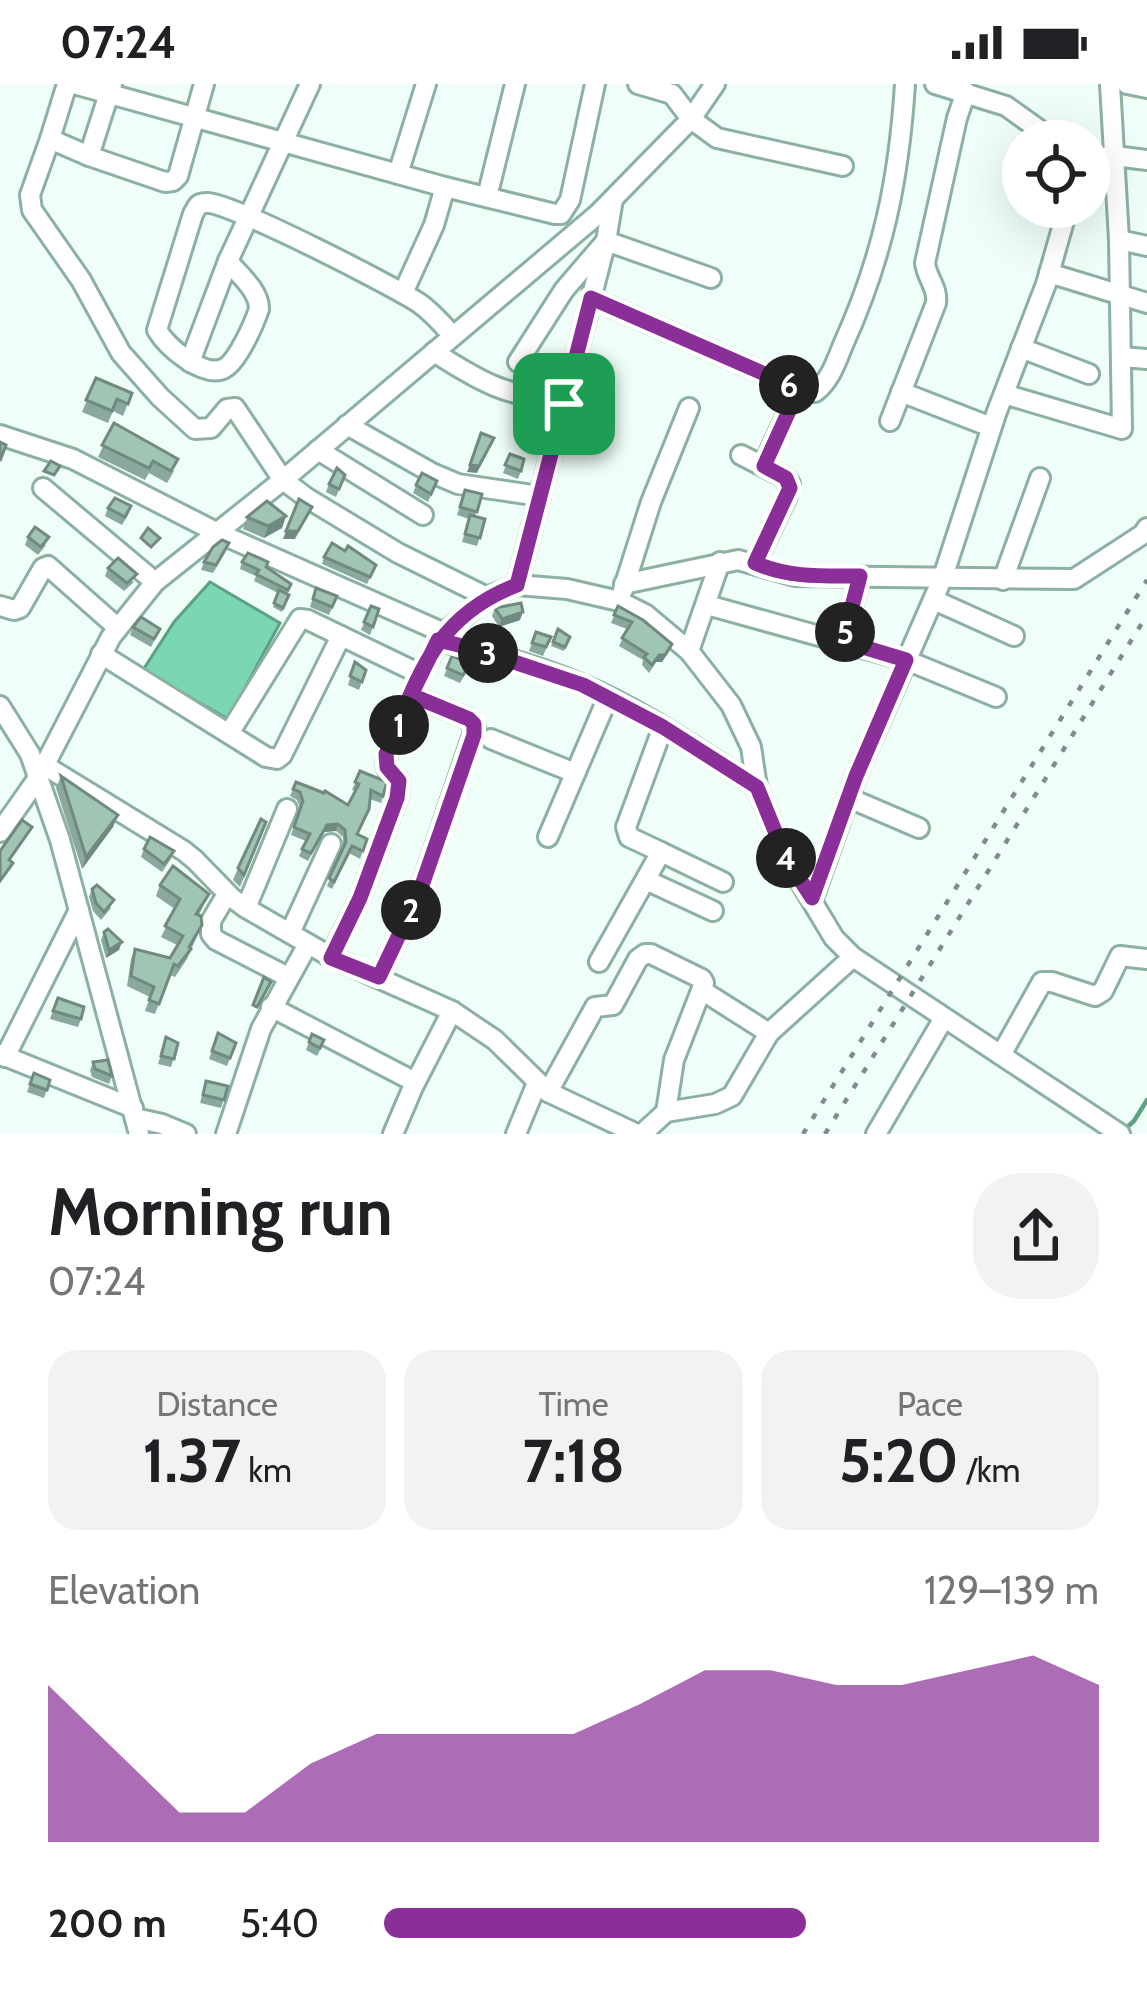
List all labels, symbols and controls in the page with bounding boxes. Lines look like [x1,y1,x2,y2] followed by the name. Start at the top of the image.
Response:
[60,15,176,69] text: 07:24
[1002,120,1110,228] map controls
[1002,120,1110,228] button: locate
[513,353,615,455] pin
[759,355,819,415] pin: 6
[780,365,798,405] text: 6
[531,371,597,437] icon: arrive
[815,602,875,662] pin: 5
[836,612,854,652] text: 5
[458,623,518,683] pin: 3
[479,633,497,673] text: 3
[369,695,429,755] pin: 1
[393,705,405,745] text: 1
[756,828,816,888] pin: 4
[776,838,796,878] text: 4
[381,880,441,940] pin: 2
[402,890,420,930] text: 2
[48,1171,393,1252] text: Morning run
[973,1173,1099,1299] button: share
[48,1257,146,1305] text: 07:24
[156,1384,278,1424] text: Distance
[538,1384,609,1424] text: Time
[897,1384,963,1424] text: Pace
[142,1424,241,1497] text: 1.37
[522,1424,625,1497] text: 7:18
[839,1424,959,1497] text: 5:20
[241,1450,292,1490] text: km
[959,1450,1021,1490] text: /km
[48,1566,200,1614] text: Elevation
[924,1566,1099,1614] text: 129–139 m
[48,1899,166,1947] text: 200 m
[240,1899,319,1947] text: 5:40

